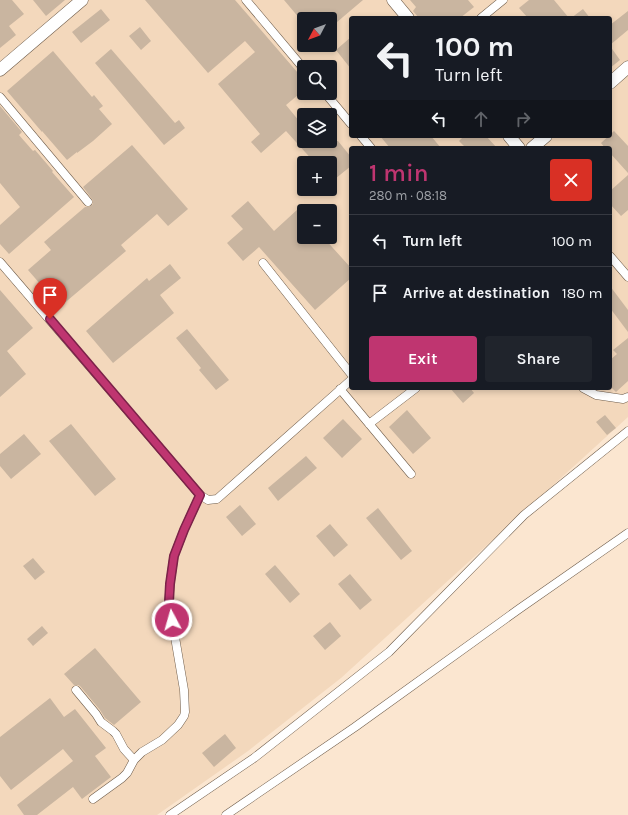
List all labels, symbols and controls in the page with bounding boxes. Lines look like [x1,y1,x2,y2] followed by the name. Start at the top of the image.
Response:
[297,12,337,52] north arrow
[297,12,337,244] map controls
[435,30,514,63] text: 100 m
[369,32,421,84] icon: left
[297,60,337,100] button: search
[435,64,503,86] text: Turn left
[297,108,337,148] button: layers
[428,108,450,130] icon: left
[470,108,492,130] icon: ahead
[512,108,534,130] icon: right
[297,156,337,196] button: +
[369,159,429,187] text: 1 min
[550,159,592,201] button: close
[369,188,447,203] text: 280 m · 08:18
[297,204,337,244] button: −
[369,230,391,252] icon: left
[403,232,462,250] text: Turn left
[552,232,592,250] text: 100 m
[33,278,67,319] pin
[369,282,391,304] icon: arrive
[39,284,61,306] icon: arrive
[403,284,550,302] text: Arrive at destination
[562,284,602,302] text: 180 m
[369,336,477,382] button: Exit
[485,336,592,382] button: Share
[151,599,193,641] position arrow

